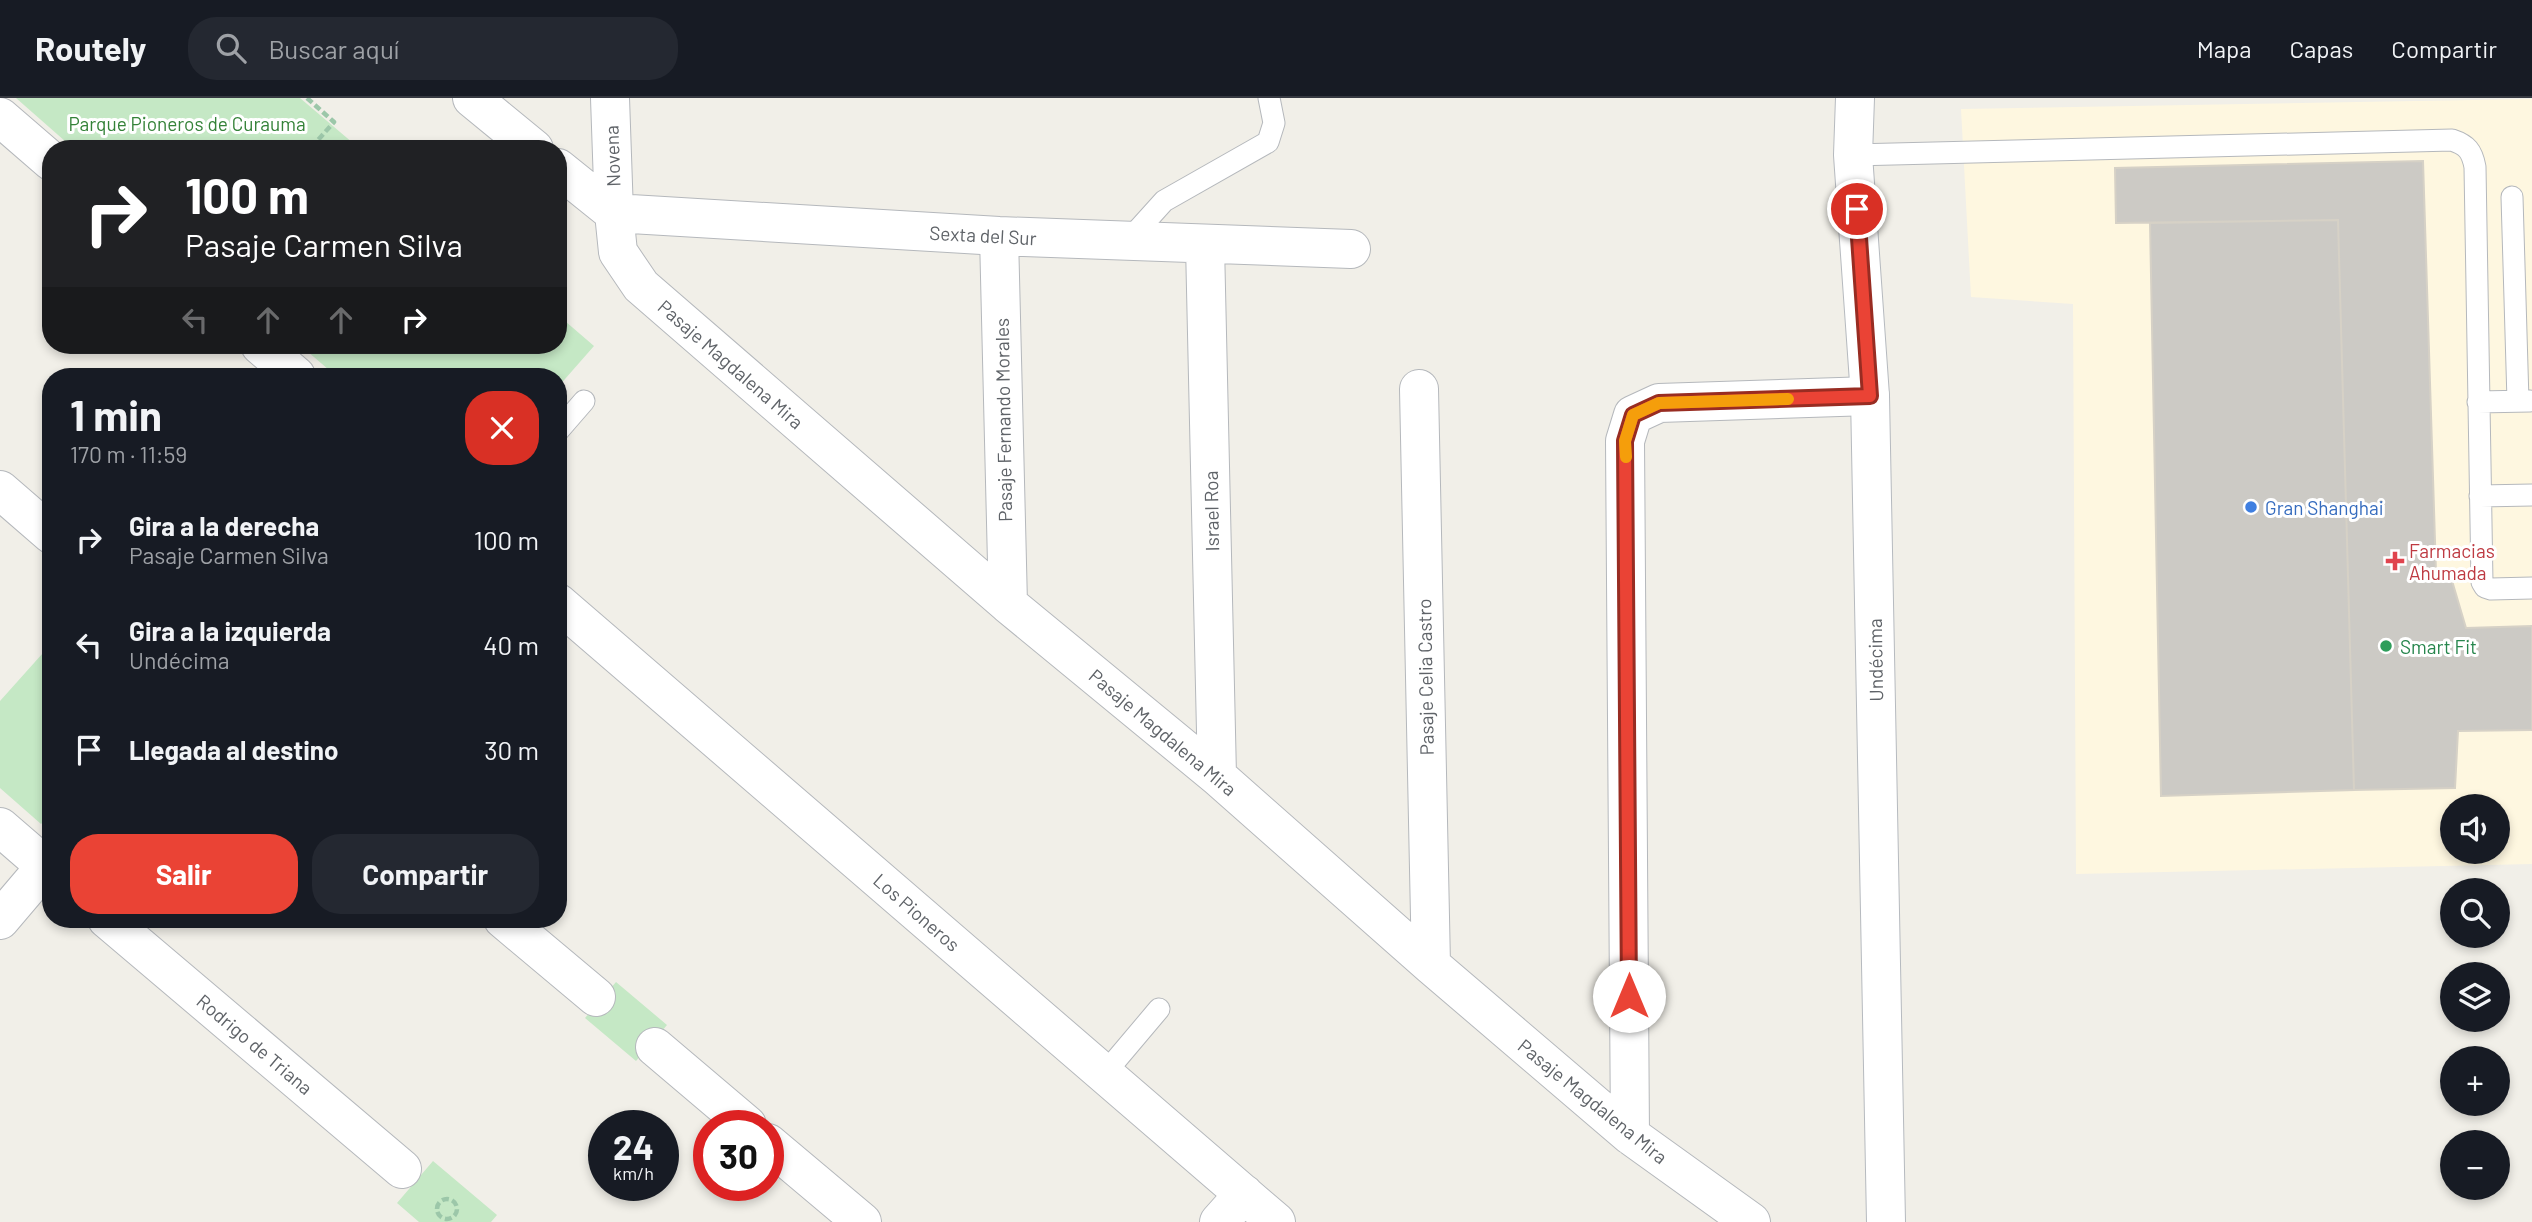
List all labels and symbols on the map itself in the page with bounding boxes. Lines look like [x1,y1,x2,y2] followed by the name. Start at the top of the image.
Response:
[68,112,306,135] park label: Parque Pioneros de Curauma
[599,125,625,187] street label: Novena
[1827,179,1887,239] pin
[929,221,1037,249] street label: Sexta del Sur
[654,295,808,433] street label: Pasaje Magdalena Mira
[990,318,1016,522] street label: Pasaje Fernando Morales
[1199,471,1223,551] street label: Israel Roa
[2265,496,2384,519] place label: Gran Shanghai
[2243,499,2259,515] marker: Gran Shanghai
[2409,539,2495,584] place label: Farmacias Ahumada
[2387,553,2403,569] marker: Farmacias Ahumada
[1412,598,1438,756] street label: Pasaje Celia Castro
[1863,618,1887,702] street label: Undécima
[2400,635,2477,658] place label: Smart Fit
[2378,638,2394,654] marker: Smart Fit
[1085,664,1241,800] street label: Pasaje Magdalena Mira
[869,868,965,956] street label: Los Pioneros
[1592,959,1666,1033] position arrow
[192,989,318,1099] street label: Rodrigo de Triana
[1514,1034,1672,1168] street label: Pasaje Magdalena Mira
[693,1110,784,1201] speed limit sign: 30

